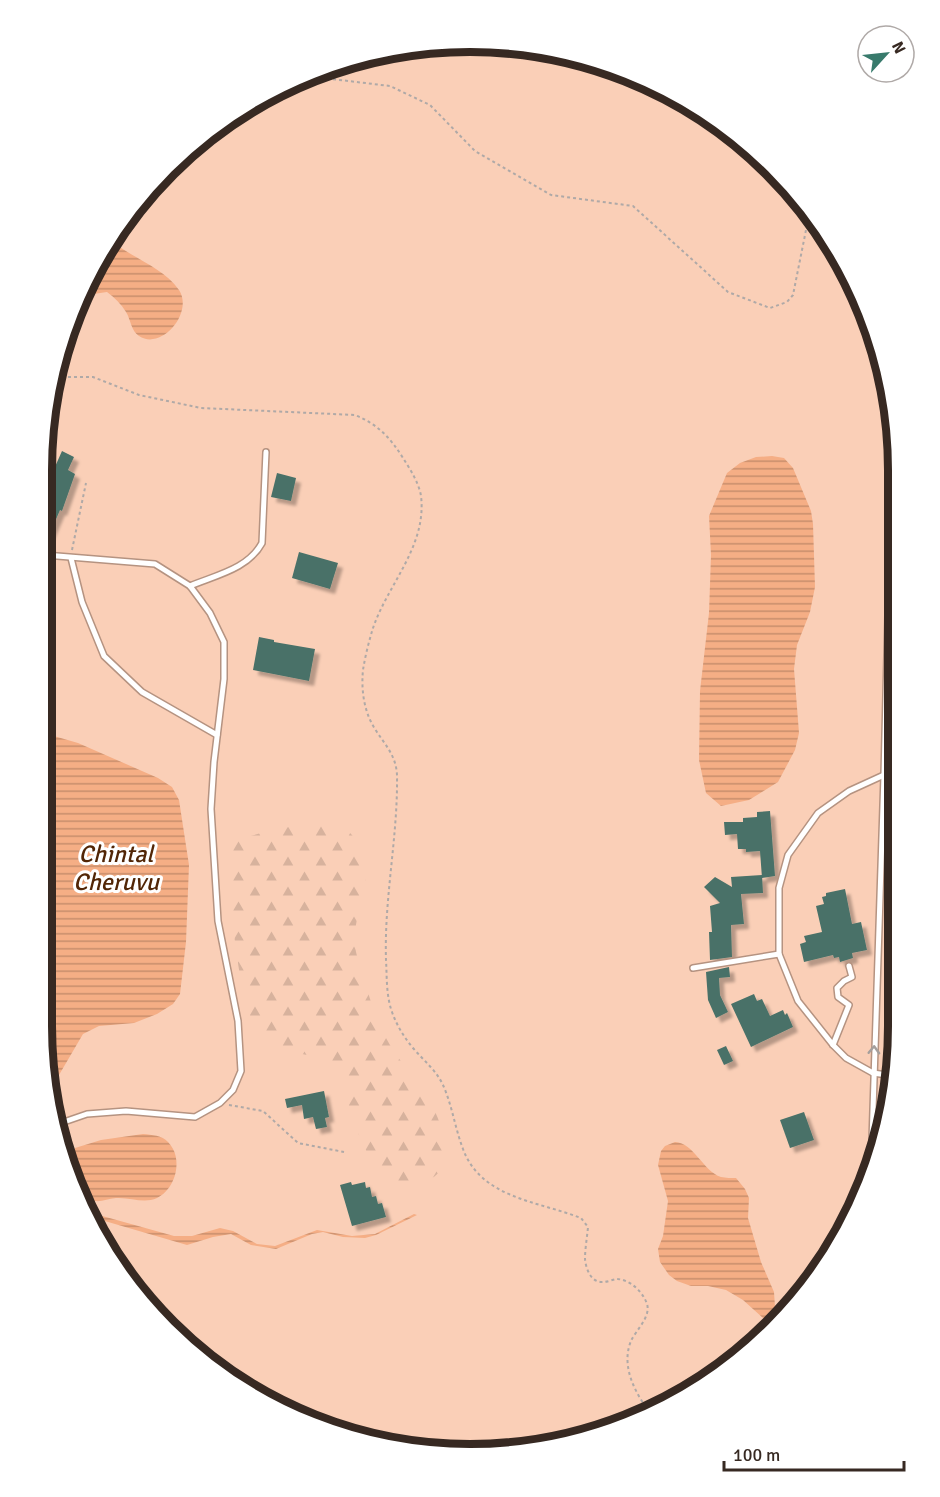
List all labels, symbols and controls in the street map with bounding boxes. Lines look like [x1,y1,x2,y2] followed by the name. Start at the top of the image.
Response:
[856,24,916,84] north arrow
[887,38,910,57] text: N
[73,839,161,897] water label: Chintal Cheruvu
[867,1045,880,1054] one-way arrow
[724,1434,904,1472] scale bar
[733,1444,780,1466] text: 100 m

